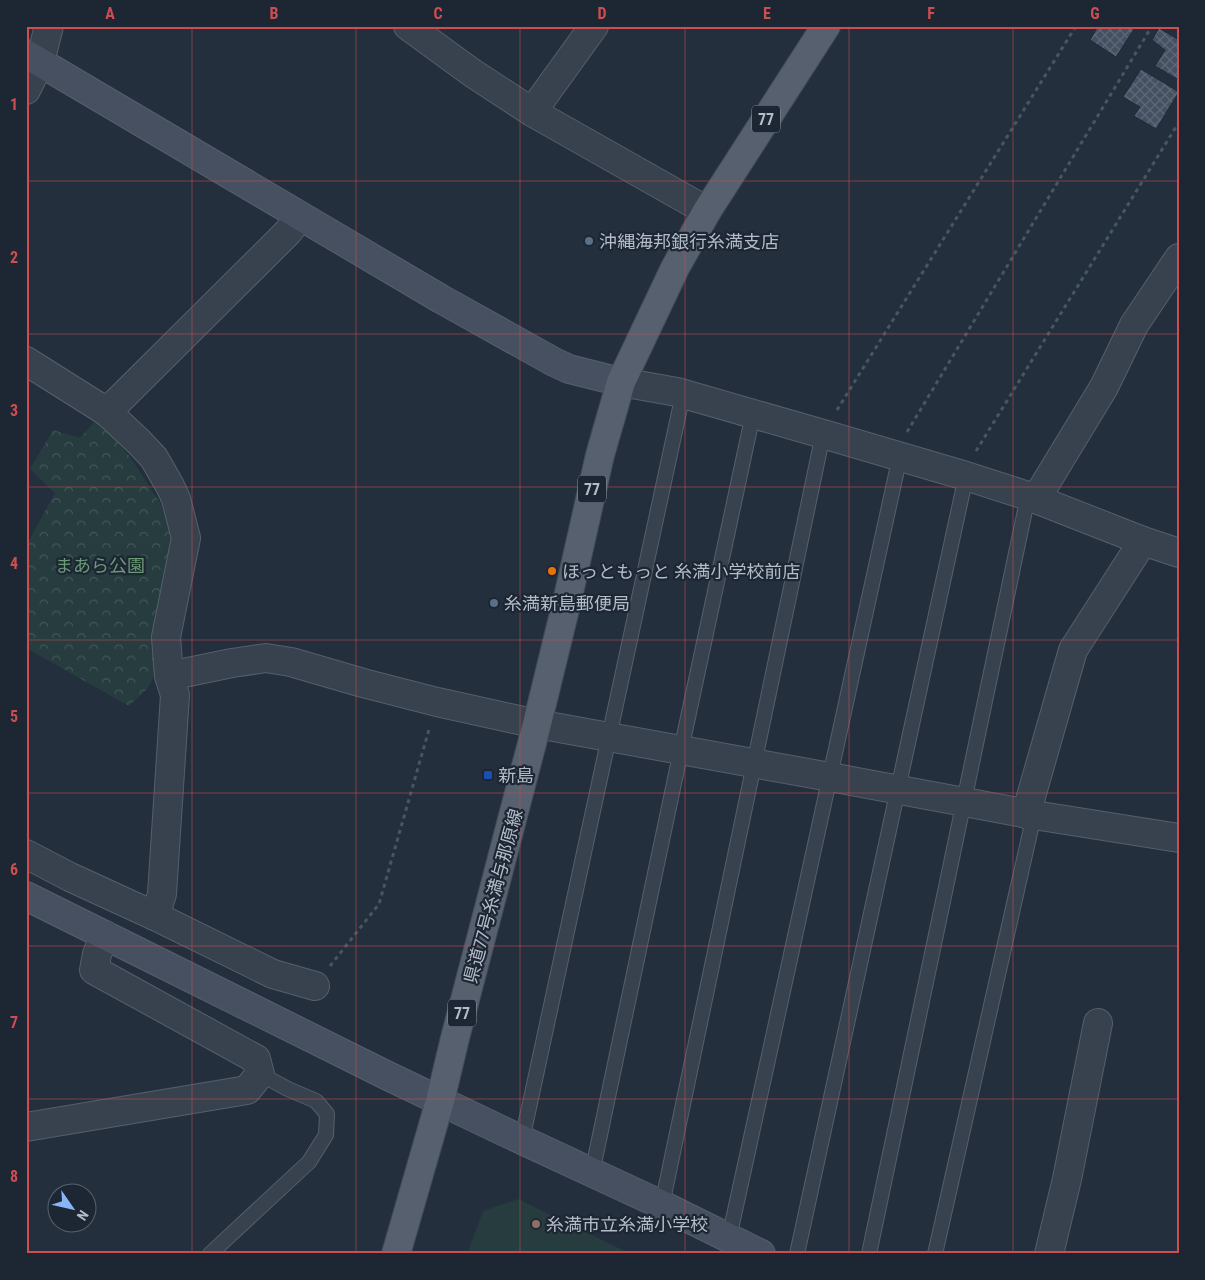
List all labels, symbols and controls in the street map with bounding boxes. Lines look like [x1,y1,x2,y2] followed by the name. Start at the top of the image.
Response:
[105,4,115,23] text: A
[270,4,279,23] text: B
[433,4,443,23] text: C
[597,4,607,23] text: D
[763,4,771,23] text: E
[927,4,935,23] text: F
[1090,4,1100,23] text: G
[10,95,18,114] text: 1
[752,106,780,132] road number: 77
[599,231,779,252] place label: 沖縄海邦銀行糸満支店
[583,235,595,247] marker: 沖縄海邦銀行糸満支店
[10,248,18,267] text: 2
[10,401,18,420] text: 3
[578,476,606,502] road number: 77
[10,554,18,573] text: 4
[55,555,145,576] park label: まあら公園
[562,561,800,582] place label: ほっともっと 糸満小学校前店
[546,565,558,577] marker: ほっともっと 糸満小学校前店
[504,593,630,614] place label: 糸満新島郵便局
[488,597,500,609] marker: 糸満新島郵便局
[10,707,18,726] text: 5
[498,765,534,786] place label: 新島
[482,769,494,781] marker: 新島
[460,806,526,986] street label: 県道77号糸満与那原線
[10,860,18,879] text: 6
[448,1000,476,1026] road number: 77
[10,1013,18,1032] text: 7
[10,1167,18,1186] text: 8
[48,1182,98,1232] north arrow
[74,1207,92,1223] text: N
[546,1214,708,1235] place label: 糸満市立糸満小学校
[530,1218,542,1230] marker: 糸満市立糸満小学校

